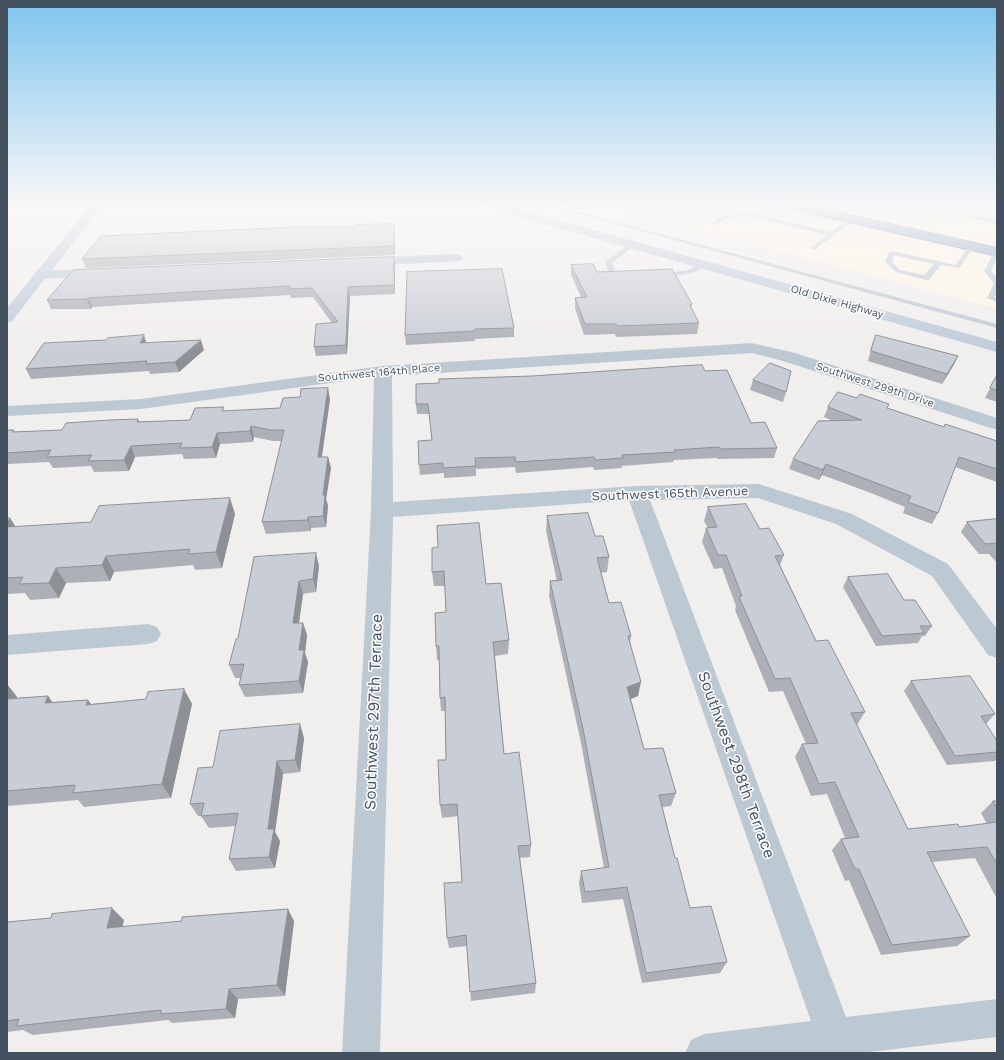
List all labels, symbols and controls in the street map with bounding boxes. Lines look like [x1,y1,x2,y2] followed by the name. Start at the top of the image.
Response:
[789,282,885,322] street label: Old Dixie Highway
[814,360,936,410] street label: Southwest 299th Drive
[317,361,441,385] street label: Southwest 164th Place
[591,483,749,505] street label: Southwest 165th Avenue
[361,614,387,810] street label: Southwest 297th Terrace
[693,669,779,861] street label: Southwest 298th Terrace

